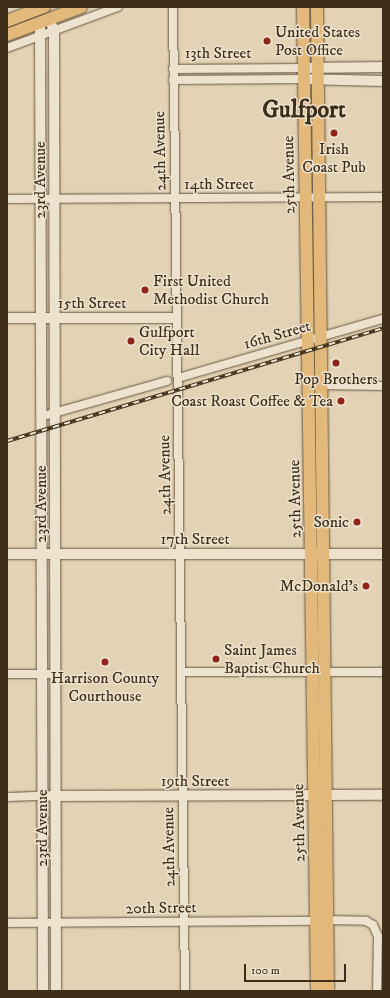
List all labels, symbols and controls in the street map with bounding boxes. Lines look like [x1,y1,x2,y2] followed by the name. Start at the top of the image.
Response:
[275,22,360,60] place label: United States Post Office
[262,36,272,46] marker: United States Post Office
[185,43,251,63] street label: 13th Street
[262,97,346,125] district label: Gulfport
[150,111,170,191] street label: 24th Avenue
[329,128,339,138] marker: Irish Coast Pub
[279,135,299,215] street label: 25th Avenue
[302,139,366,177] place label: Irish Coast Pub
[30,141,50,219] street label: 23rd Avenue
[184,174,254,194] street label: 14th Street
[153,271,269,309] place label: First United Methodist Church
[140,285,150,295] marker: First United Methodist Church
[58,293,126,313] street label: 15th Street
[241,316,313,354] street label: 16th Street
[139,322,200,360] place label: Gulfport City Hall
[126,336,136,346] marker: Gulfport City Hall
[331,358,341,368] marker: Pop Brothers
[294,369,378,389] place label: Pop Brothers
[171,391,333,411] place label: Coast Roast Coffee & Tea
[336,396,346,406] marker: Coast Roast Coffee & Tea
[155,435,175,515] street label: 24th Avenue
[285,459,305,539] street label: 25th Avenue
[31,465,51,543] street label: 23rd Avenue
[313,512,349,532] place label: Sonic
[352,517,362,527] marker: Sonic
[160,529,230,549] street label: 17th Street
[280,576,358,596] place label: McDonald's
[361,581,371,591] marker: McDonald's
[224,640,320,678] place label: Saint James Baptist Church
[211,654,221,664] marker: Saint James Baptist Church
[100,657,110,667] marker: Harrison County Courthouse
[51,668,159,706] place label: Harrison County Courthouse
[161,771,229,791] street label: 19th Street
[289,783,309,863] street label: 25th Avenue
[32,789,52,867] street label: 23rd Avenue
[159,807,179,887] street label: 24th Avenue
[125,898,197,918] street label: 20th Street
[246,956,348,982] scale bar
[251,963,280,978] text: 100 m

